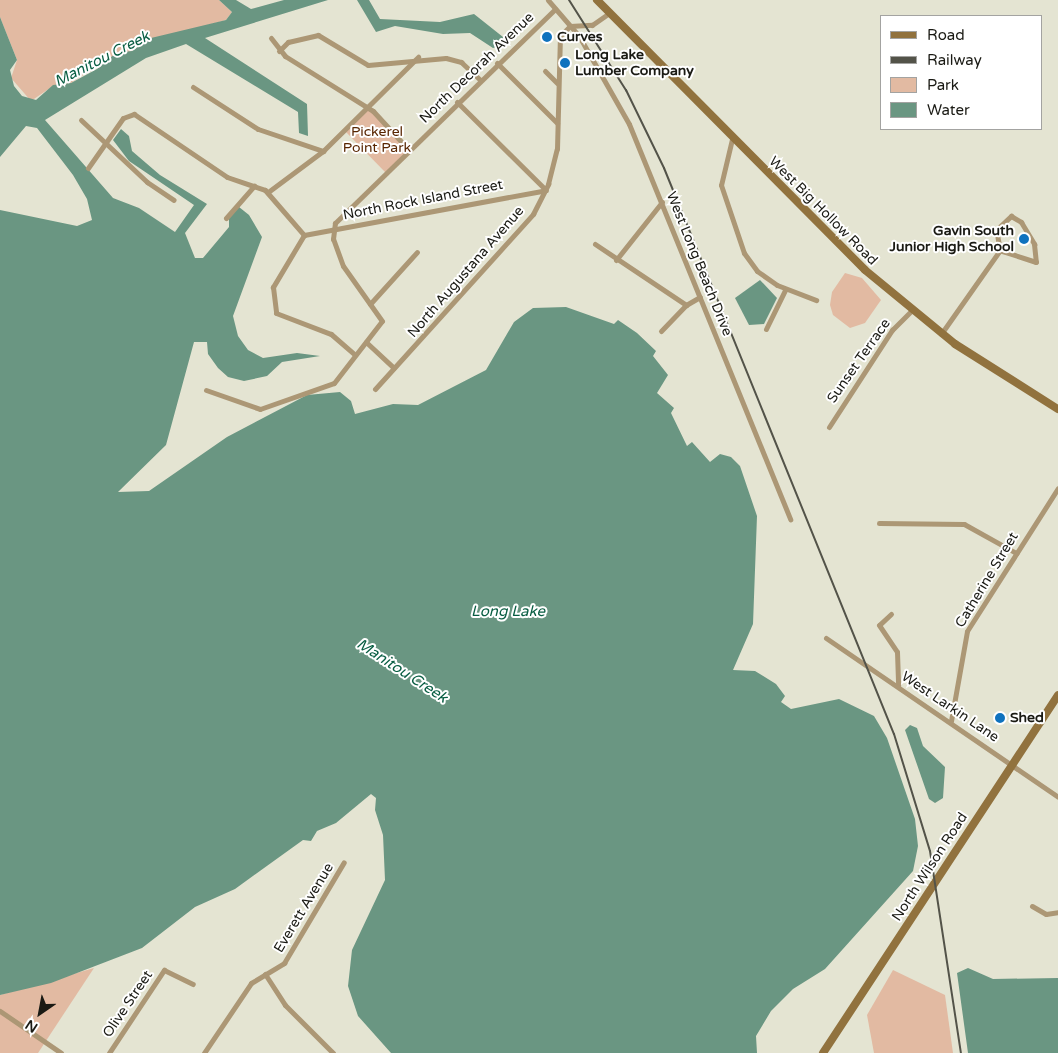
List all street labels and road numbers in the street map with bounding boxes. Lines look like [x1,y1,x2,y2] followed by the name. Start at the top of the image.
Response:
[416,9,538,127] street label: North Decorah Avenue
[765,153,881,269] street label: West Big Hollow Road
[342,176,504,224] street label: North Rock Island Street
[662,189,736,339] street label: West Long Beach Drive
[404,203,528,341] street label: North Augustana Avenue
[824,316,894,406] street label: Sunset Terrace
[952,529,1022,631] street label: Catherine Street
[898,668,1002,746] street label: West Larkin Lane
[889,810,971,924] street label: North Wilson Road
[271,860,337,956] street label: Everett Avenue
[99,967,157,1041] street label: Olive Street

